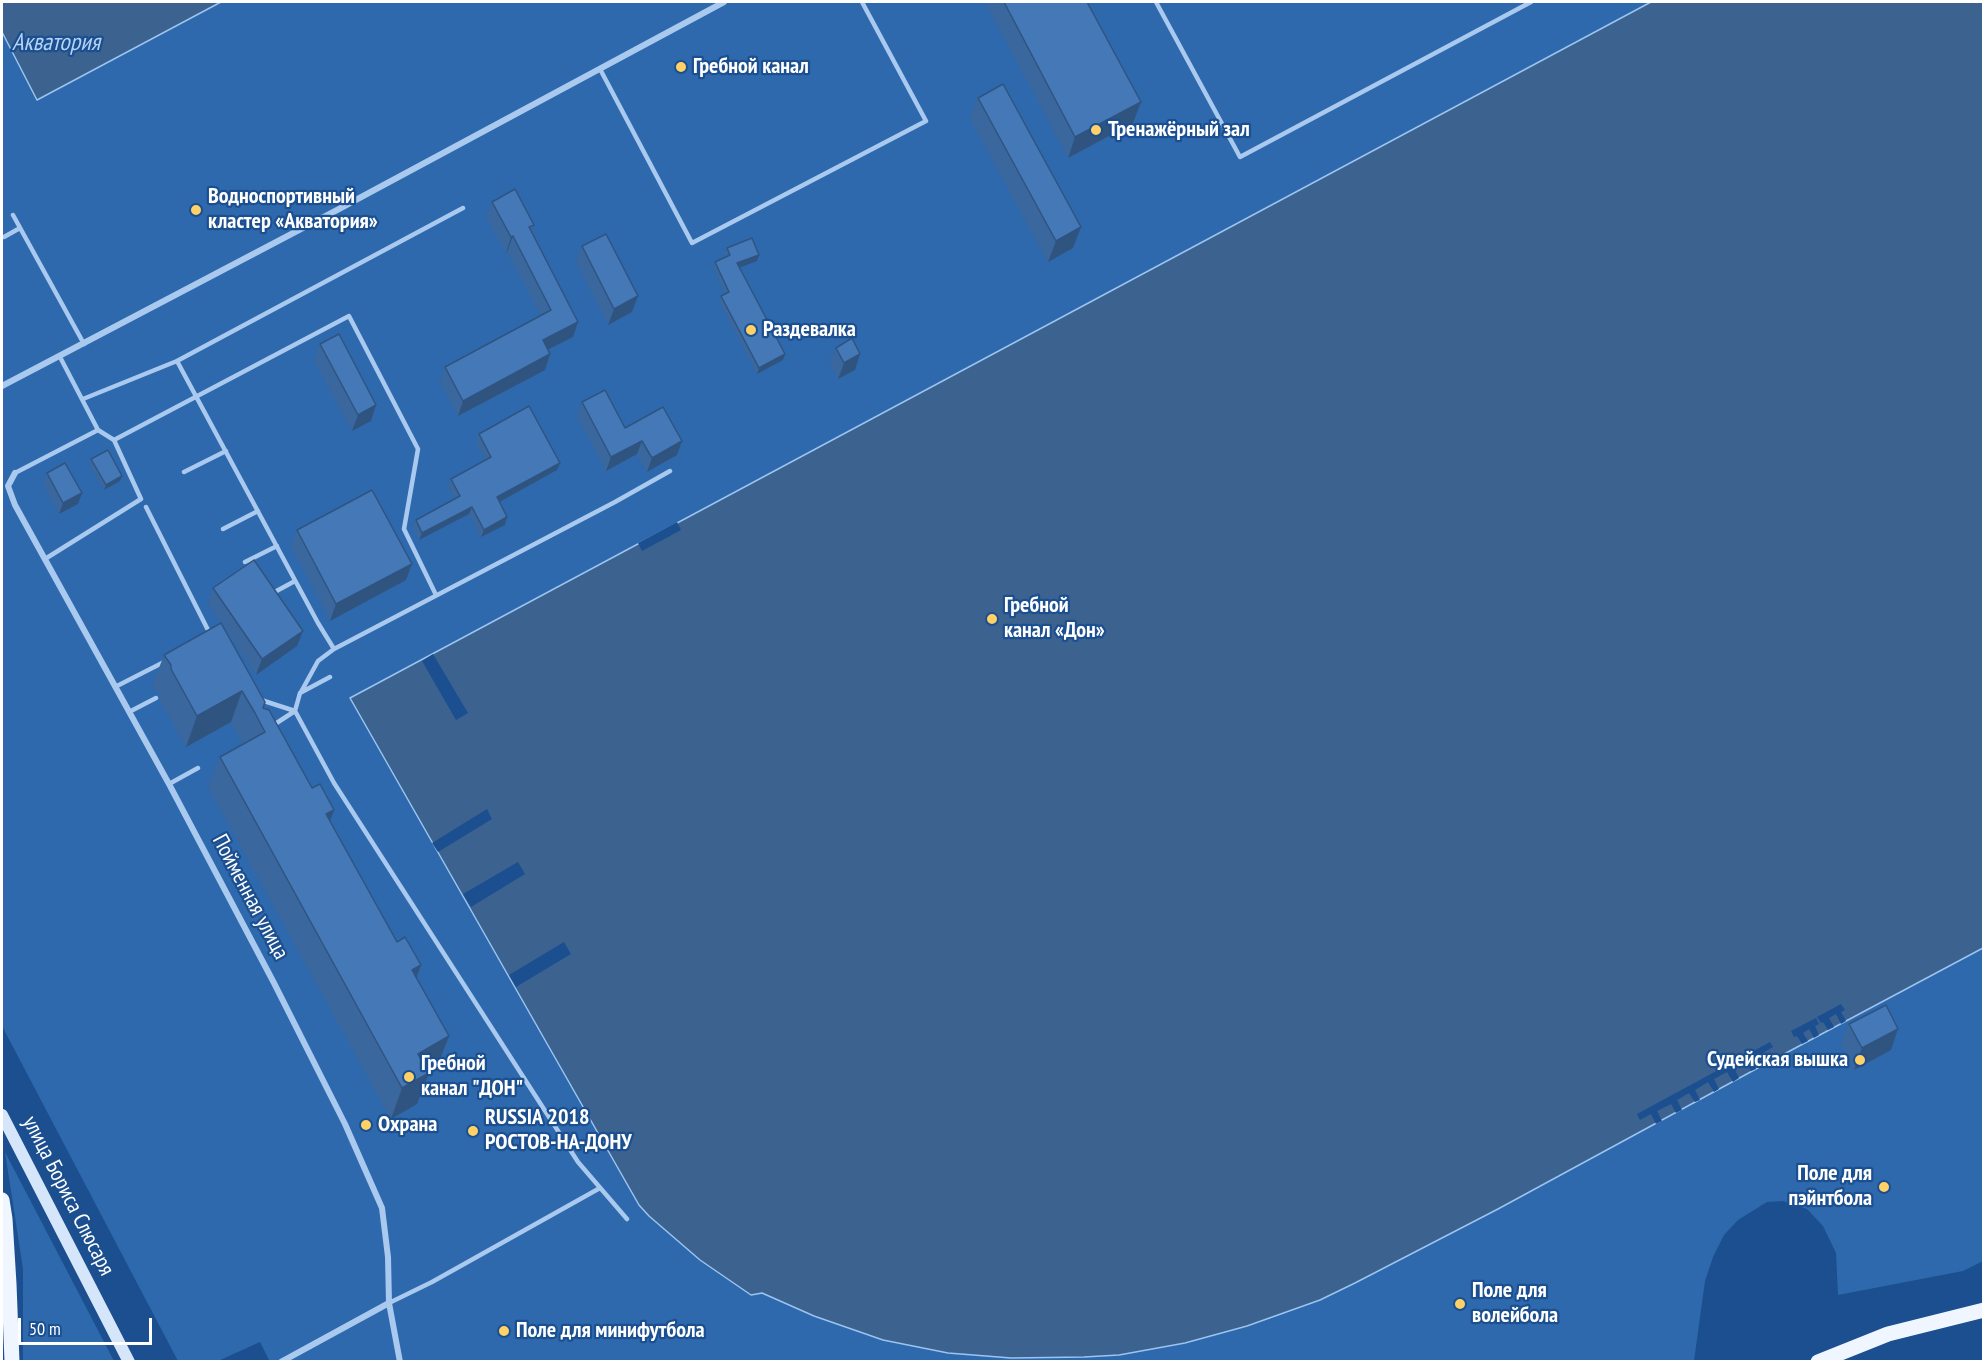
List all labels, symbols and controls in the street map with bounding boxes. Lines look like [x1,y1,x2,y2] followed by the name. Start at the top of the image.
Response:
[12,29,100,57] water label: Акватория
[693,54,809,80] place label: Гребной канал
[674,60,688,74] marker: Гребной канал
[1108,117,1250,143] place label: Тренажёрный зал
[1089,123,1103,137] marker: Тренажёрный зал
[208,184,378,236] place label: Водноспортивный кластер «Акватория»
[189,203,203,217] marker: Водноспортивный кластер «Акватория»
[763,317,856,343] place label: Раздевалка
[744,323,758,337] marker: Раздевалка
[1004,593,1105,644] place label: Гребной канал «Дон»
[985,612,999,626] marker: Гребной канал «Дон»
[206,830,294,964] street label: Пойменная улица
[1707,1047,1848,1073] place label: Судейская вышка
[421,1051,523,1102] place label: Гребной канал "ДОН"
[1853,1053,1867,1067] marker: Судейская вышка
[402,1070,416,1084] marker: Гребной канал "ДОН"
[485,1105,632,1156] place label: RUSSIA 2018 РОСТОВ-НА-ДОНУ
[16,1112,120,1280] street label: улица Бориса Слюсаря
[378,1112,437,1138] place label: Охрана
[359,1118,373,1132] marker: Охрана
[466,1124,480,1138] marker: RUSSIA 2018 РОСТОВ-НА-ДОНУ
[1789,1161,1872,1212] place label: Поле для пэйнтбола
[1877,1180,1891,1194] marker: Поле для пэйнтбола
[1472,1278,1558,1330] place label: Поле для волейбола
[1453,1297,1467,1311] marker: Поле для волейбола
[21,1306,154,1344] scale bar
[29,1317,61,1340] text: 50 m
[516,1318,705,1344] place label: Поле для минифутбола
[497,1324,511,1338] marker: Поле для минифутбола

